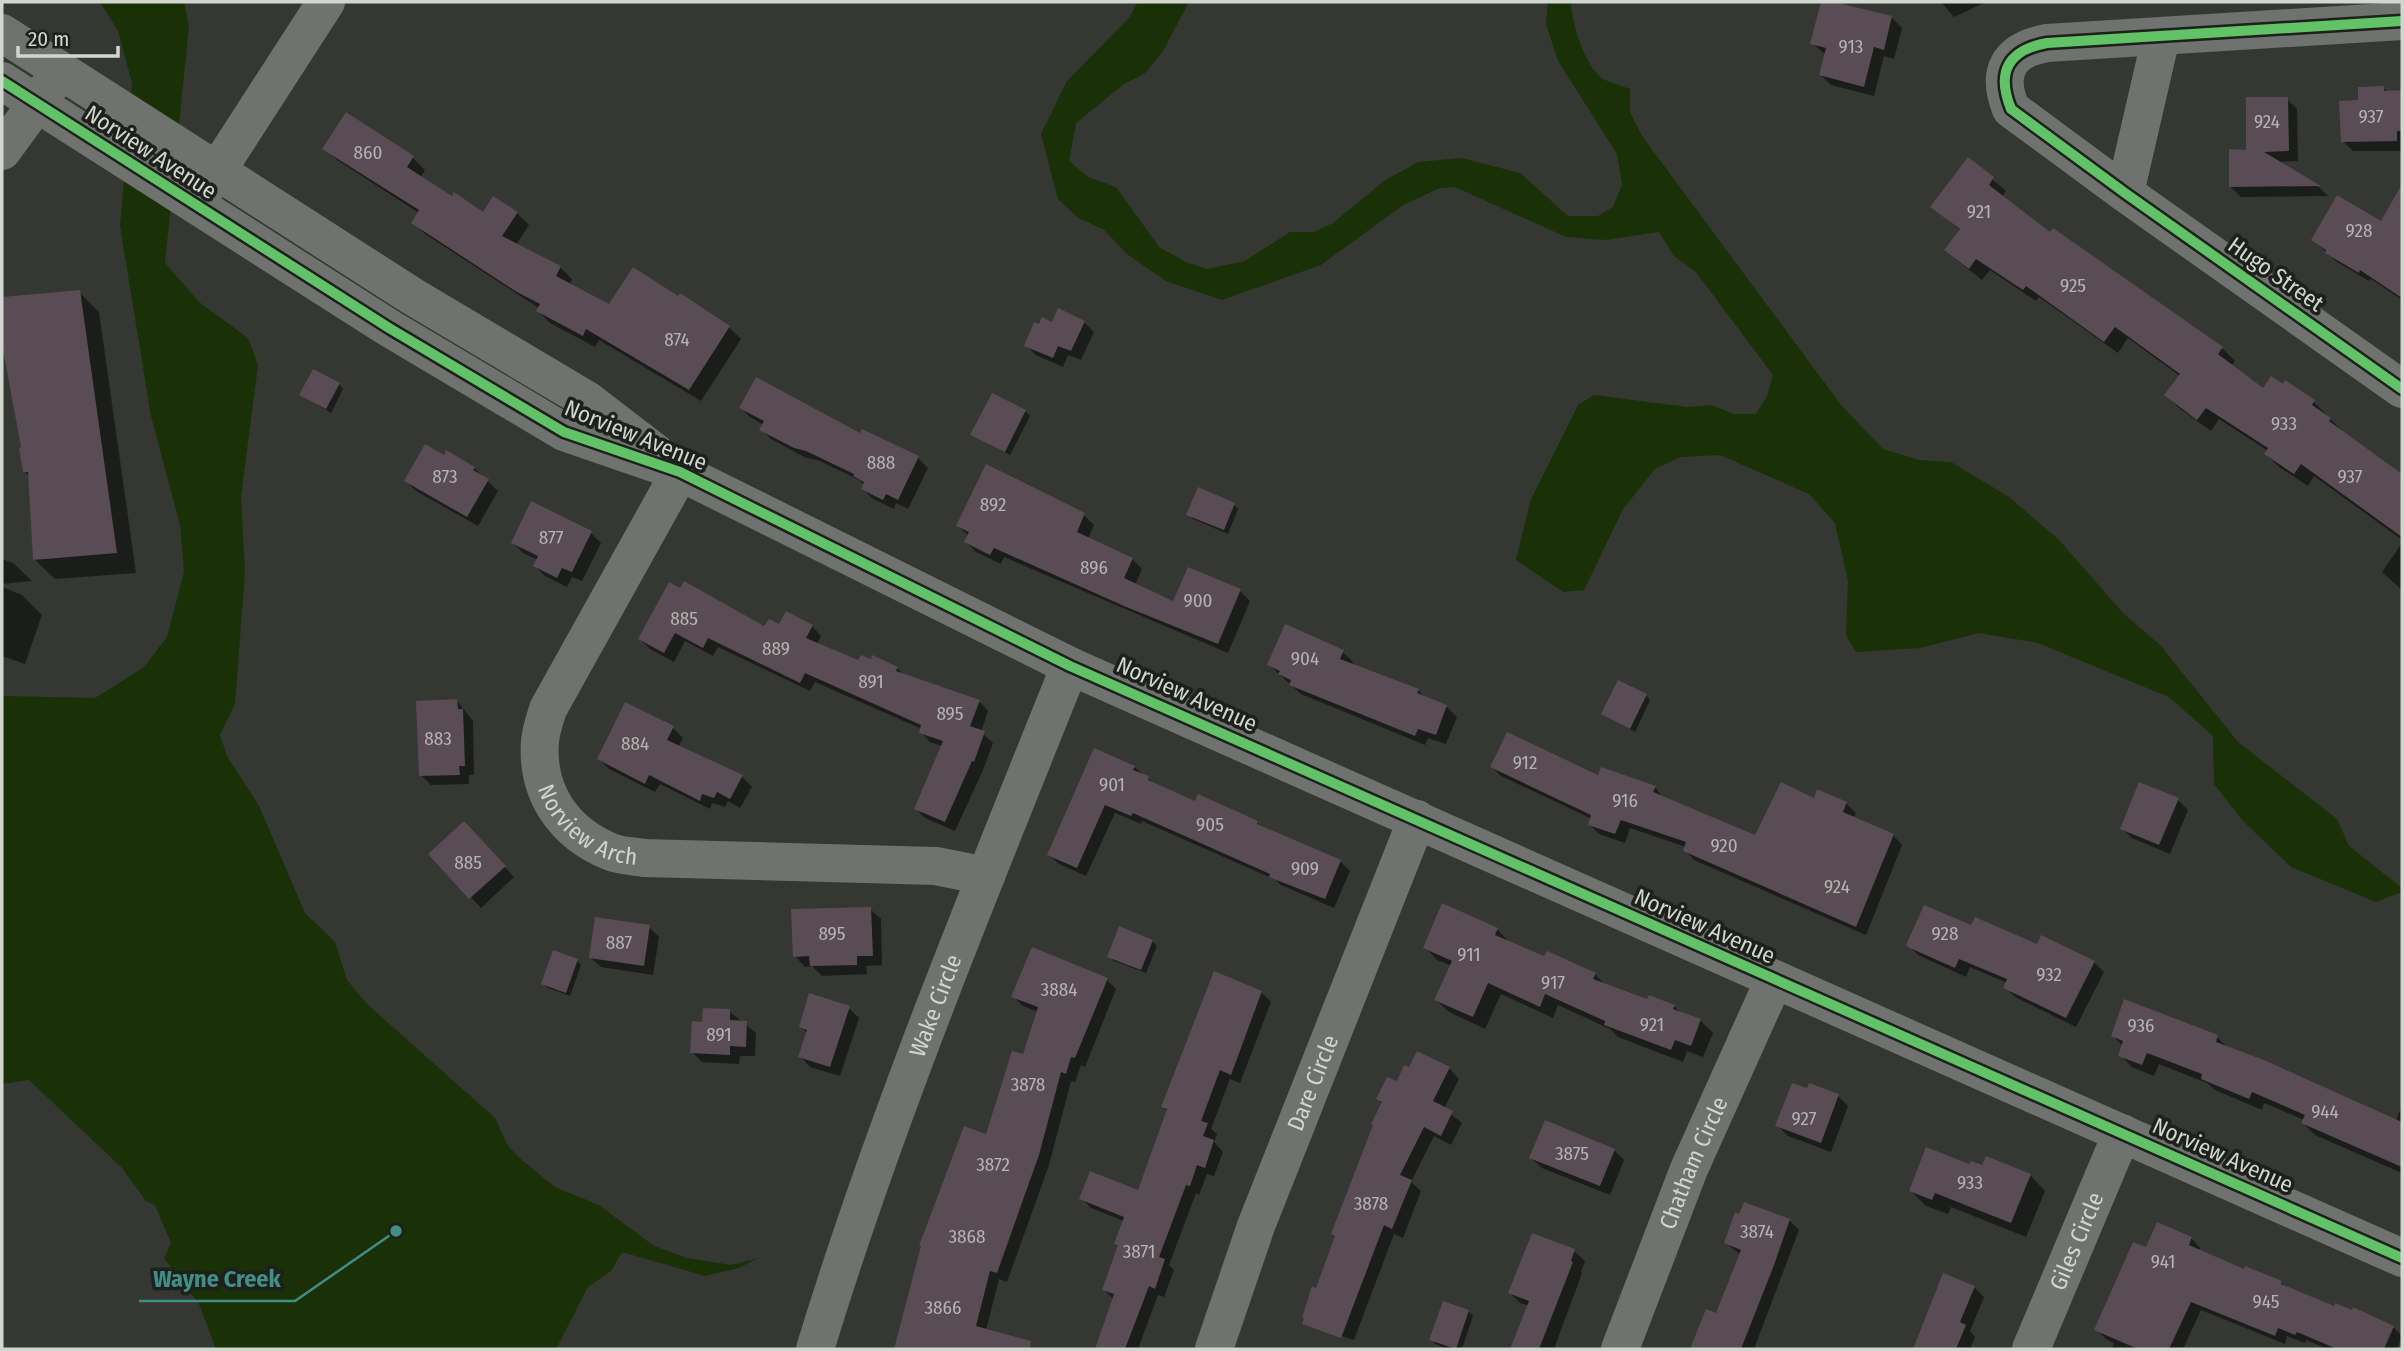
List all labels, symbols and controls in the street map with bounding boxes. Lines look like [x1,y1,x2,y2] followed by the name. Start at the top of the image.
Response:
[18,14,117,58] scale bar
[28,26,69,52] text: 20 m
[1839,35,1863,58] house number: 913
[80,99,222,205] street label: Norview Avenue
[2358,105,2384,128] house number: 937
[2254,110,2280,133] house number: 924
[354,141,382,164] house number: 860
[1967,200,1991,223] house number: 921
[2346,219,2372,242] house number: 928
[2223,231,2330,317] street label: Hugo Street
[2060,274,2086,297] house number: 925
[664,328,690,351] house number: 874
[561,394,711,476] street label: Norview Avenue
[2271,412,2297,435] house number: 933
[867,451,895,474] house number: 888
[432,465,458,488] house number: 873
[2337,465,2363,488] house number: 937
[980,493,1006,516] house number: 892
[539,526,564,549] house number: 877
[1080,556,1108,579] house number: 896
[1183,589,1213,612] house number: 900
[670,607,698,630] house number: 885
[762,637,790,660] house number: 889
[1291,647,1319,670] house number: 904
[1112,650,1262,738] street label: Norview Avenue
[858,670,884,693] house number: 891
[936,702,964,725] house number: 895
[424,727,452,750] house number: 883
[621,732,649,755] house number: 884
[1513,751,1537,774] house number: 912
[1099,773,1125,796] house number: 901
[532,780,639,871] street label: Norview Arch
[1612,789,1638,812] house number: 916
[1196,813,1224,836] house number: 905
[1710,834,1738,857] house number: 920
[454,851,482,874] house number: 885
[1291,857,1319,880] house number: 909
[1824,875,1850,898] house number: 924
[1630,882,1780,970] street label: Norview Avenue
[818,922,846,945] house number: 895
[1932,922,1958,945] house number: 928
[606,931,633,954] house number: 887
[1457,943,1481,966] house number: 911
[903,950,968,1061] street label: Wake Circle
[2036,963,2062,986] house number: 932
[1541,971,1565,994] house number: 917
[1041,978,1077,1001] house number: 3884
[1640,1013,1664,1036] house number: 921
[2128,1014,2154,1037] house number: 936
[706,1023,732,1046] house number: 891
[1281,1031,1344,1135] street label: Dare Circle
[1011,1073,1045,1096] house number: 3878
[1653,1092,1734,1233] street label: Chatham Circle
[2311,1100,2339,1123] house number: 944
[1792,1107,1817,1130] house number: 927
[2148,1111,2298,1199] street label: Norview Avenue
[1555,1142,1589,1165] house number: 3875
[976,1153,1010,1176] house number: 3872
[1957,1171,1983,1194] house number: 933
[2043,1188,2109,1294] street label: Giles Circle
[1354,1192,1388,1215] house number: 3878
[1740,1220,1774,1243] house number: 3874
[949,1225,986,1248] house number: 3868
[1123,1240,1155,1263] house number: 3871
[2151,1250,2175,1273] house number: 941
[139,1256,295,1301] callout: Wayne Creek
[153,1265,282,1293] text: Wayne Creek
[2253,1290,2279,1313] house number: 945
[925,1296,961,1319] house number: 3866

